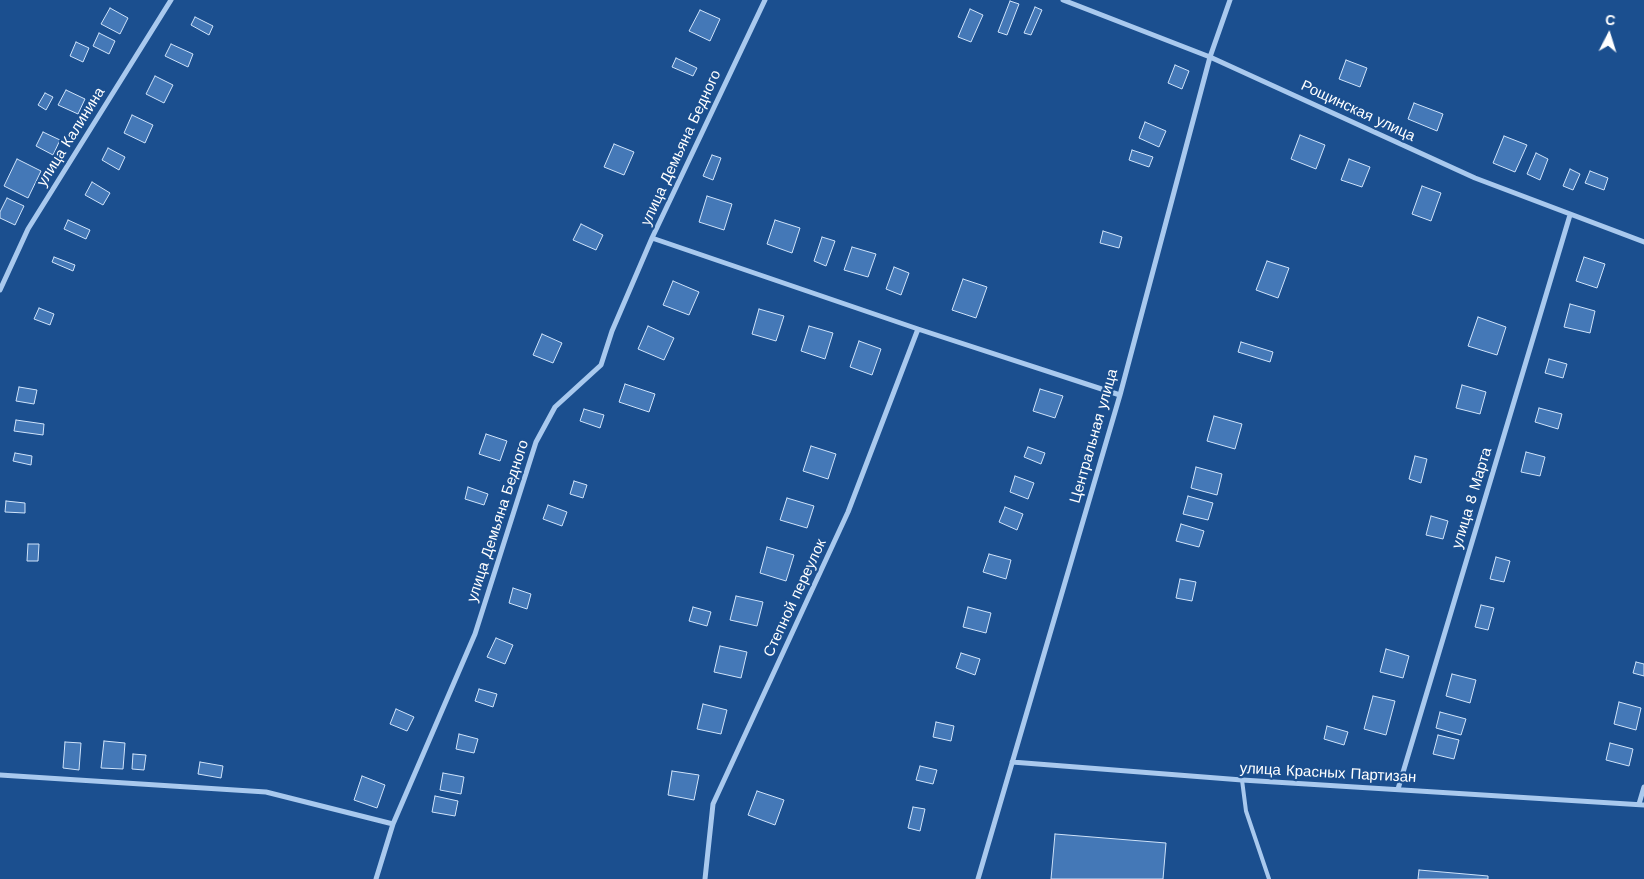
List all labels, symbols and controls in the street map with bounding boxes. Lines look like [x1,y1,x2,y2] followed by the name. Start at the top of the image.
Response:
[1584,10,1634,60] north arrow
[1605,12,1616,28] text: С
[637,67,725,229] street label: улица Демьяна Бедного
[1298,77,1418,145] street label: Рощинская улица
[33,84,109,190] street label: улица Калинина
[1066,367,1122,505] street label: Центральная улица
[463,438,533,604] street label: улица Демьяна Бедного
[1448,445,1496,551] street label: улица 8 Марта
[760,536,830,660] street label: Степной переулок
[1239,759,1417,787] street label: улица Красных Партизан

